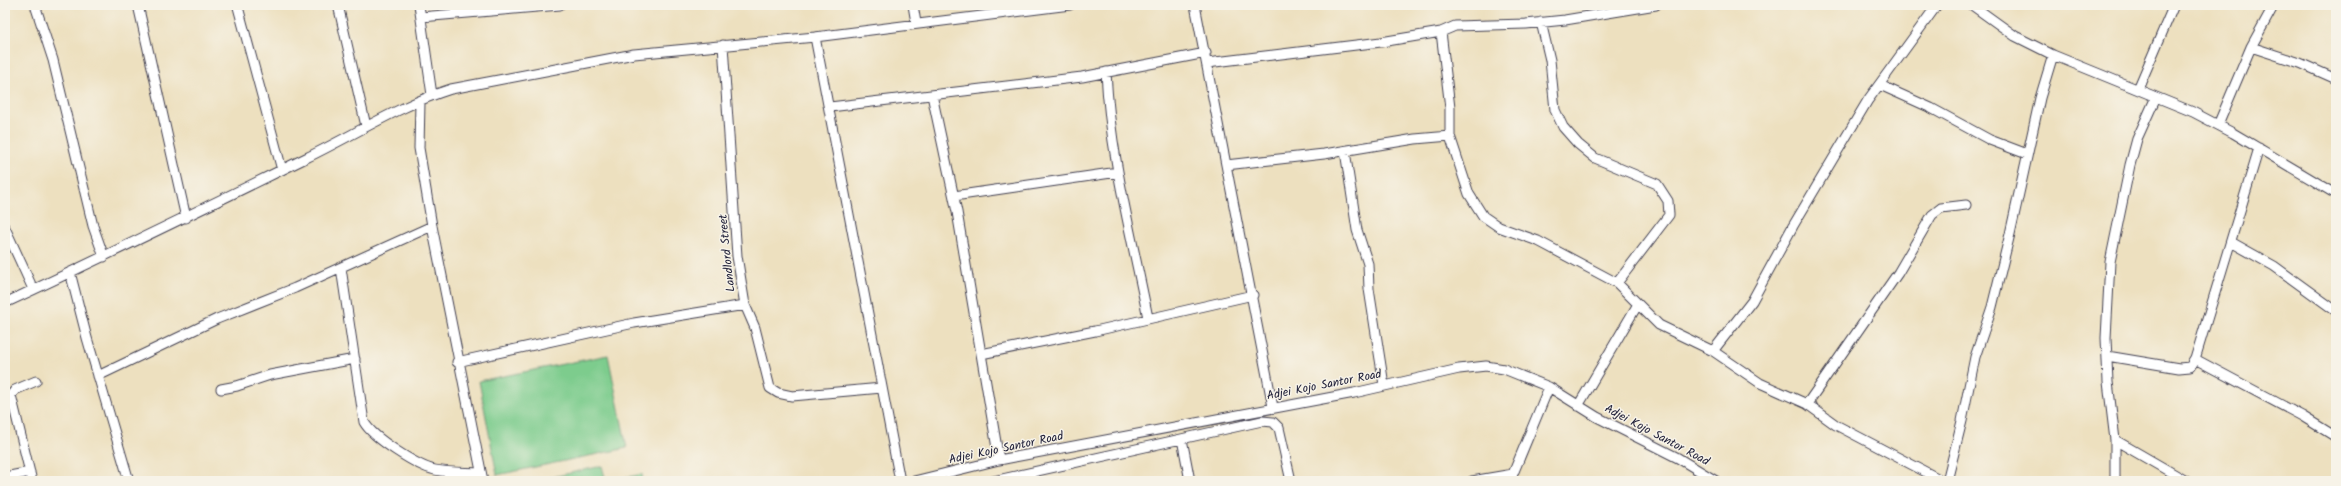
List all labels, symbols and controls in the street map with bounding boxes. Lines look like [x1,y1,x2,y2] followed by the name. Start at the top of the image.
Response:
[713,213,741,293] street label: Landlord Street
[1265,364,1384,405] street label: Adjei Kojo Santor Road
[1601,399,1714,471] street label: Adjei Kojo Santor Road
[947,426,1066,469] street label: Adjei Kojo Santor Road

